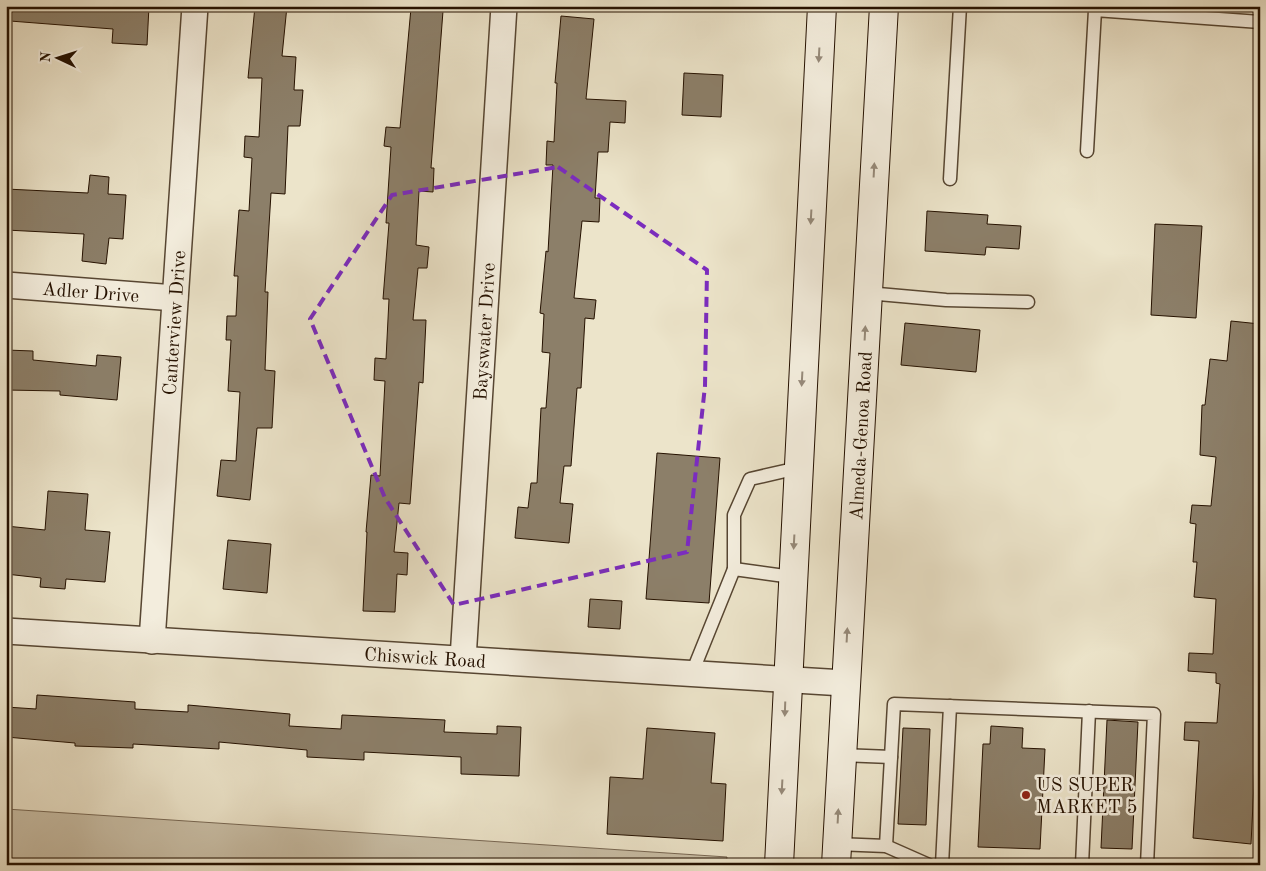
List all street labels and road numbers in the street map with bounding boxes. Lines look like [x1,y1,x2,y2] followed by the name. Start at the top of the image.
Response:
[162,250,190,396] street label: Canterview Drive
[472,262,500,401] street label: Bayswater Drive
[41,281,140,307] street label: Adler Drive
[848,351,877,521] street label: Almeda-Genoa Road
[363,646,487,673] street label: Chiswick Road

